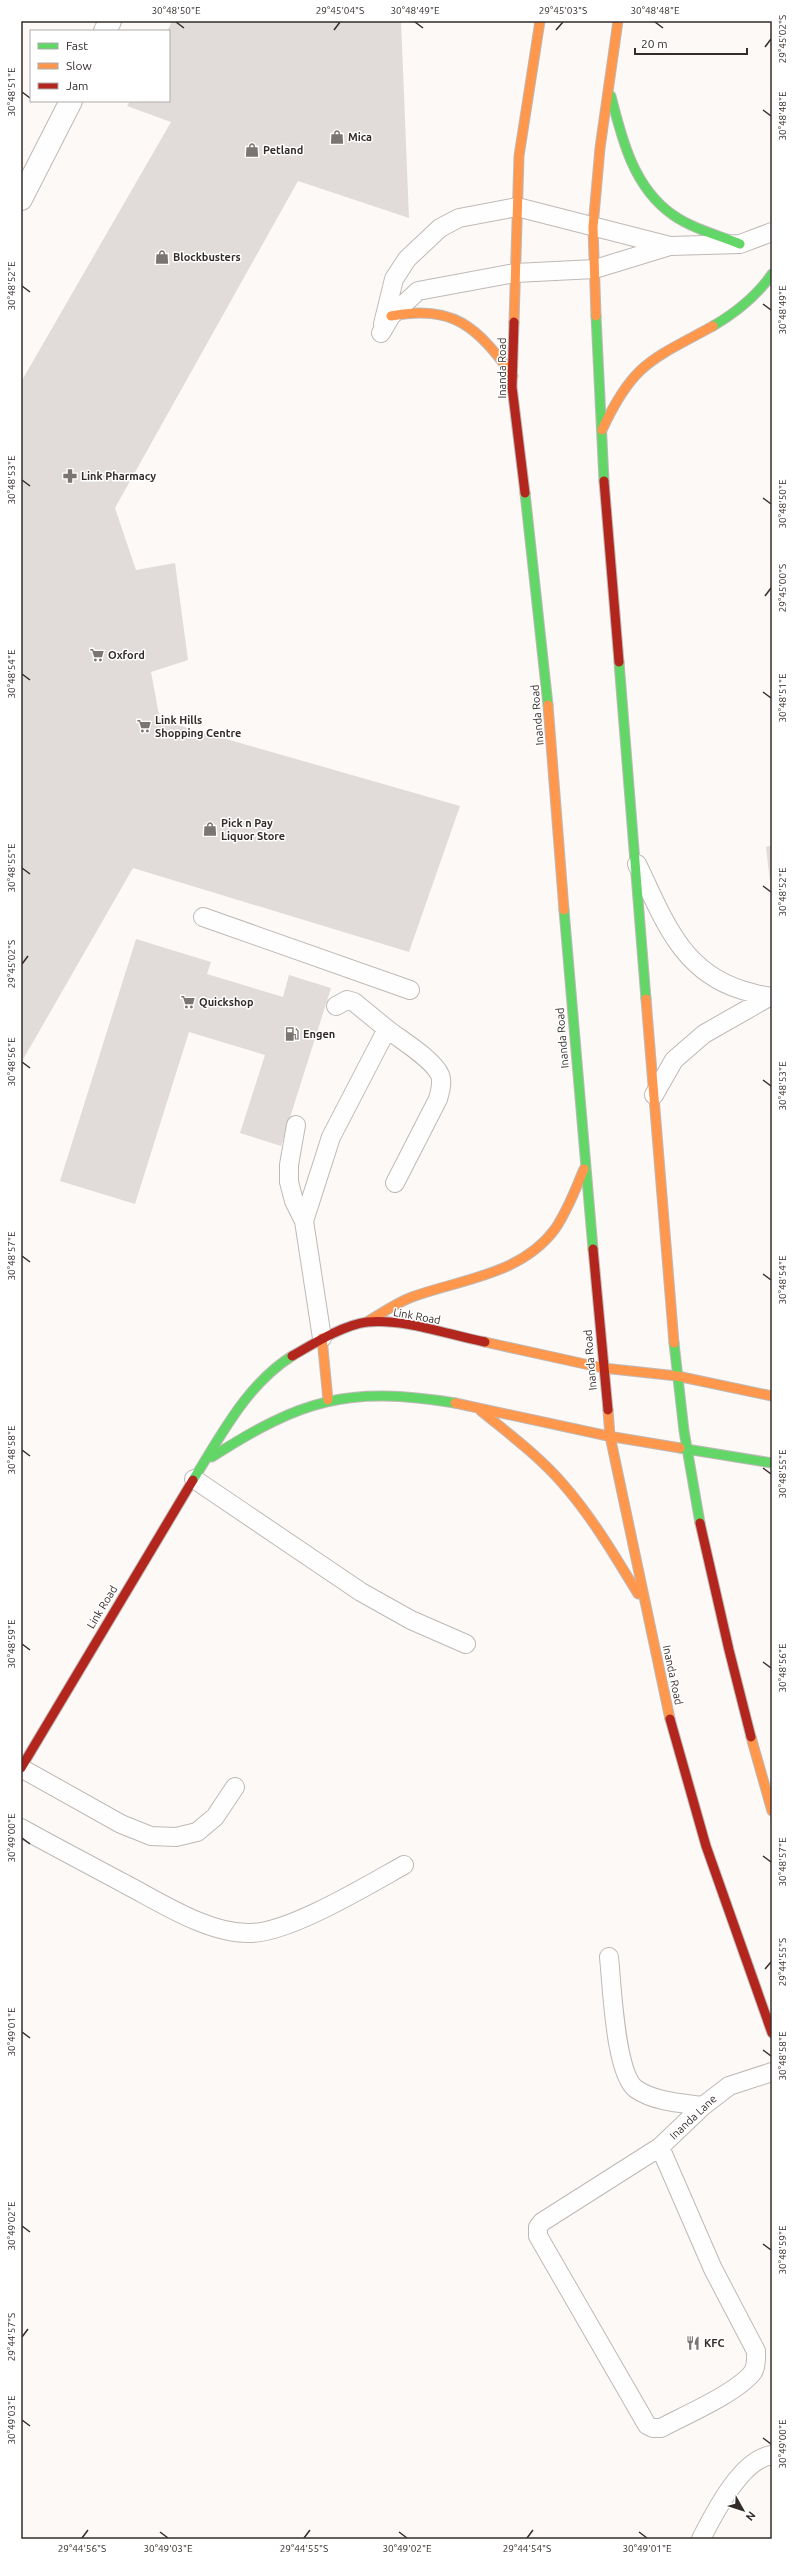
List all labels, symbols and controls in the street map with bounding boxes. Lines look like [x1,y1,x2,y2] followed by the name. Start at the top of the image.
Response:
[151,5,201,16] text: 30°48'50"E
[316,5,364,16] text: 29°45'04"S
[390,5,440,16] text: 30°48'49"E
[539,5,587,16] text: 29°45'03"S
[630,5,680,16] text: 30°48'48"E
[777,15,788,63] text: 29°45'02"S
[30,30,170,102] legend
[635,30,747,56] scale bar
[641,37,668,50] text: 20 m
[66,39,88,52] text: Fast
[66,59,92,72] text: Slow
[6,67,17,117] text: 30°48'51"E
[66,79,88,92] text: Jam
[777,91,788,141] text: 30°48'48"E
[329,129,345,145] shop icon: Mica
[348,131,372,143] place label: Mica
[244,142,260,158] shop icon: Petland
[263,144,303,156] place label: Petland
[154,249,170,265] shop icon: Blockbusters
[173,251,241,263] place label: Blockbusters
[6,261,17,311] text: 30°48'52"E
[777,285,788,335] text: 30°48'49"E
[496,338,508,399] street label: Inanda Road
[6,455,17,505] text: 30°48'53"E
[62,468,78,484] pharmacy icon: Link Pharmacy
[81,470,156,482] place label: Link Pharmacy
[777,479,788,529] text: 30°48'50"E
[777,564,788,612] text: 29°45'00"S
[89,647,105,663] supermarket icon: Oxford
[6,649,17,699] text: 30°48'54"E
[108,649,145,661] place label: Oxford
[777,673,788,723] text: 30°48'51"E
[528,684,546,746] street label: Inanda Road
[155,714,241,739] place label: Link Hills Shopping Centre
[136,718,152,734] supermarket icon: Link Hills Shopping Centre
[221,817,285,842] place label: Pick n Pay Liquor Store
[202,821,218,837] shop icon: Pick n Pay Liquor Store
[6,843,17,893] text: 30°48'55"E
[777,867,788,917] text: 30°48'52"E
[6,940,17,988] text: 29°45'02"S
[180,994,196,1010] supermarket icon: Quickshop
[199,996,254,1008] place label: Quickshop
[553,1007,571,1069] street label: Inanda Road
[284,1026,300,1042] fuel station icon: Engen
[303,1028,335,1040] place label: Engen
[6,1037,17,1087] text: 30°48'56"E
[777,1061,788,1111] text: 30°48'53"E
[6,1231,17,1281] text: 30°48'57"E
[777,1255,788,1305] text: 30°48'54"E
[392,1306,442,1326] street label: Link Road
[581,1329,599,1391] street label: Inanda Road
[6,1425,17,1475] text: 30°48'58"E
[777,1449,788,1499] text: 30°48'55"E
[85,1583,119,1631] street label: Link Road
[6,1619,17,1669] text: 30°48'59"E
[777,1643,788,1693] text: 30°48'56"E
[661,1644,685,1706] street label: Inanda Road
[6,1813,17,1863] text: 30°49'00"E
[777,1837,788,1887] text: 30°48'57"E
[777,1938,788,1986] text: 29°44'55"S
[6,2007,17,2057] text: 30°49'01"E
[777,2031,788,2081] text: 30°48'58"E
[667,2092,719,2142] street label: Inanda Lane
[6,2201,17,2251] text: 30°49'02"E
[777,2225,788,2275] text: 30°48'59"E
[6,2313,17,2361] text: 29°44'57"S
[685,2335,701,2351] restaurant icon: KFC
[704,2337,724,2349] place label: KFC
[6,2395,17,2445] text: 30°49'03"E
[777,2419,788,2469] text: 30°49'00"E
[723,2490,763,2530] north arrow
[744,2509,758,2523] text: N
[58,2543,106,2554] text: 29°44'56"S
[143,2543,193,2554] text: 30°49'03"E
[280,2543,328,2554] text: 29°44'55"S
[382,2543,432,2554] text: 30°49'02"E
[503,2543,551,2554] text: 29°44'54"S
[622,2543,672,2554] text: 30°49'01"E

